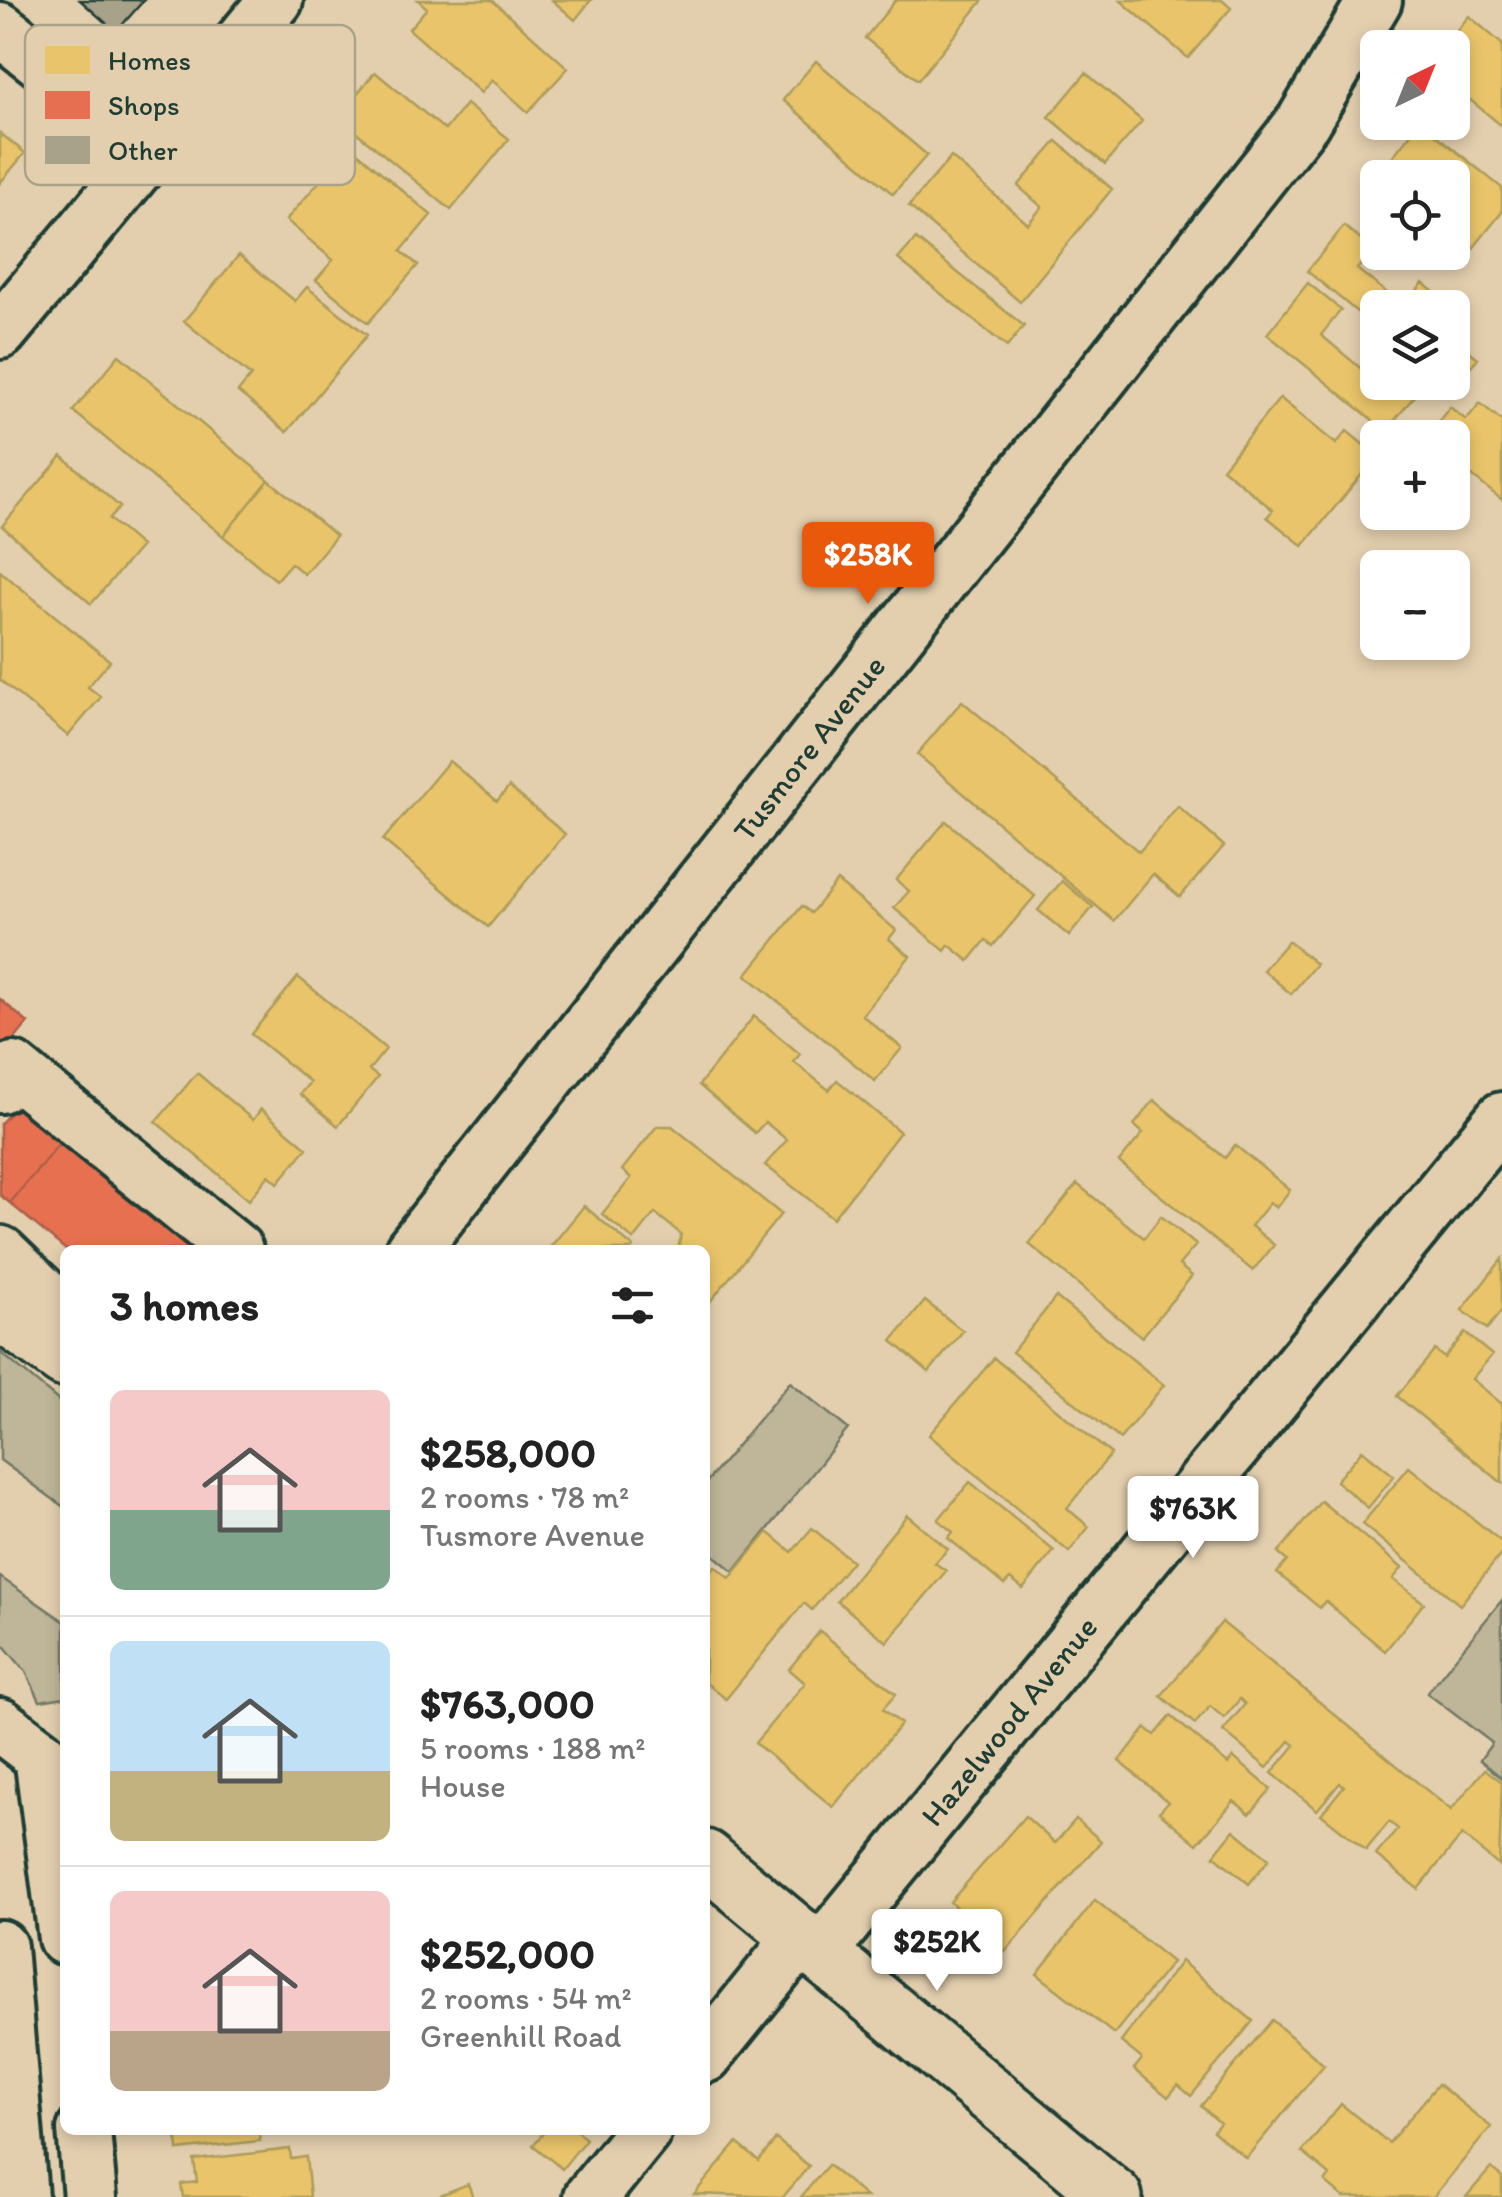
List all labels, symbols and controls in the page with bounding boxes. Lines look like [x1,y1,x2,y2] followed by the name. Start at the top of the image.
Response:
[25,25,355,185] legend
[1360,30,1470,140] north arrow
[1360,30,1470,660] map controls
[108,43,191,77] text: Homes
[108,88,180,122] text: Shops
[108,133,178,167] text: Other
[1360,160,1470,270] button: locate
[1360,290,1470,400] button: layers
[1360,420,1470,530] button: +
[798,522,938,607] pin: $258K
[824,535,912,573] text: $258K
[1360,550,1470,660] button: −
[725,648,893,848] street label: Tusmore Avenue
[605,1278,660,1333] icon: filters
[110,1280,259,1331] text: 3 homes
[420,1427,596,1478] text: $258,000
[190,1430,310,1550] icon: home
[1123,1476,1263,1561] pin: $763K
[420,1478,629,1516] text: 2 rooms · 78 m²
[1150,1489,1236,1527] text: $763K
[420,1516,645,1554] text: Tusmore Avenue
[913,1608,1105,1834] street label: Hazelwood Avenue
[420,1678,595,1729] text: $763,000
[190,1681,310,1801] icon: home
[420,1729,646,1767] text: 5 rooms · 188 m²
[420,1767,506,1805] text: House
[867,1909,1007,1994] pin: $252K
[893,1922,981,1960] text: $252K
[420,1928,595,1979] text: $252,000
[190,1931,310,2051] icon: home
[420,1979,632,2017] text: 2 rooms · 54 m²
[420,2017,621,2055] text: Greenhill Road

